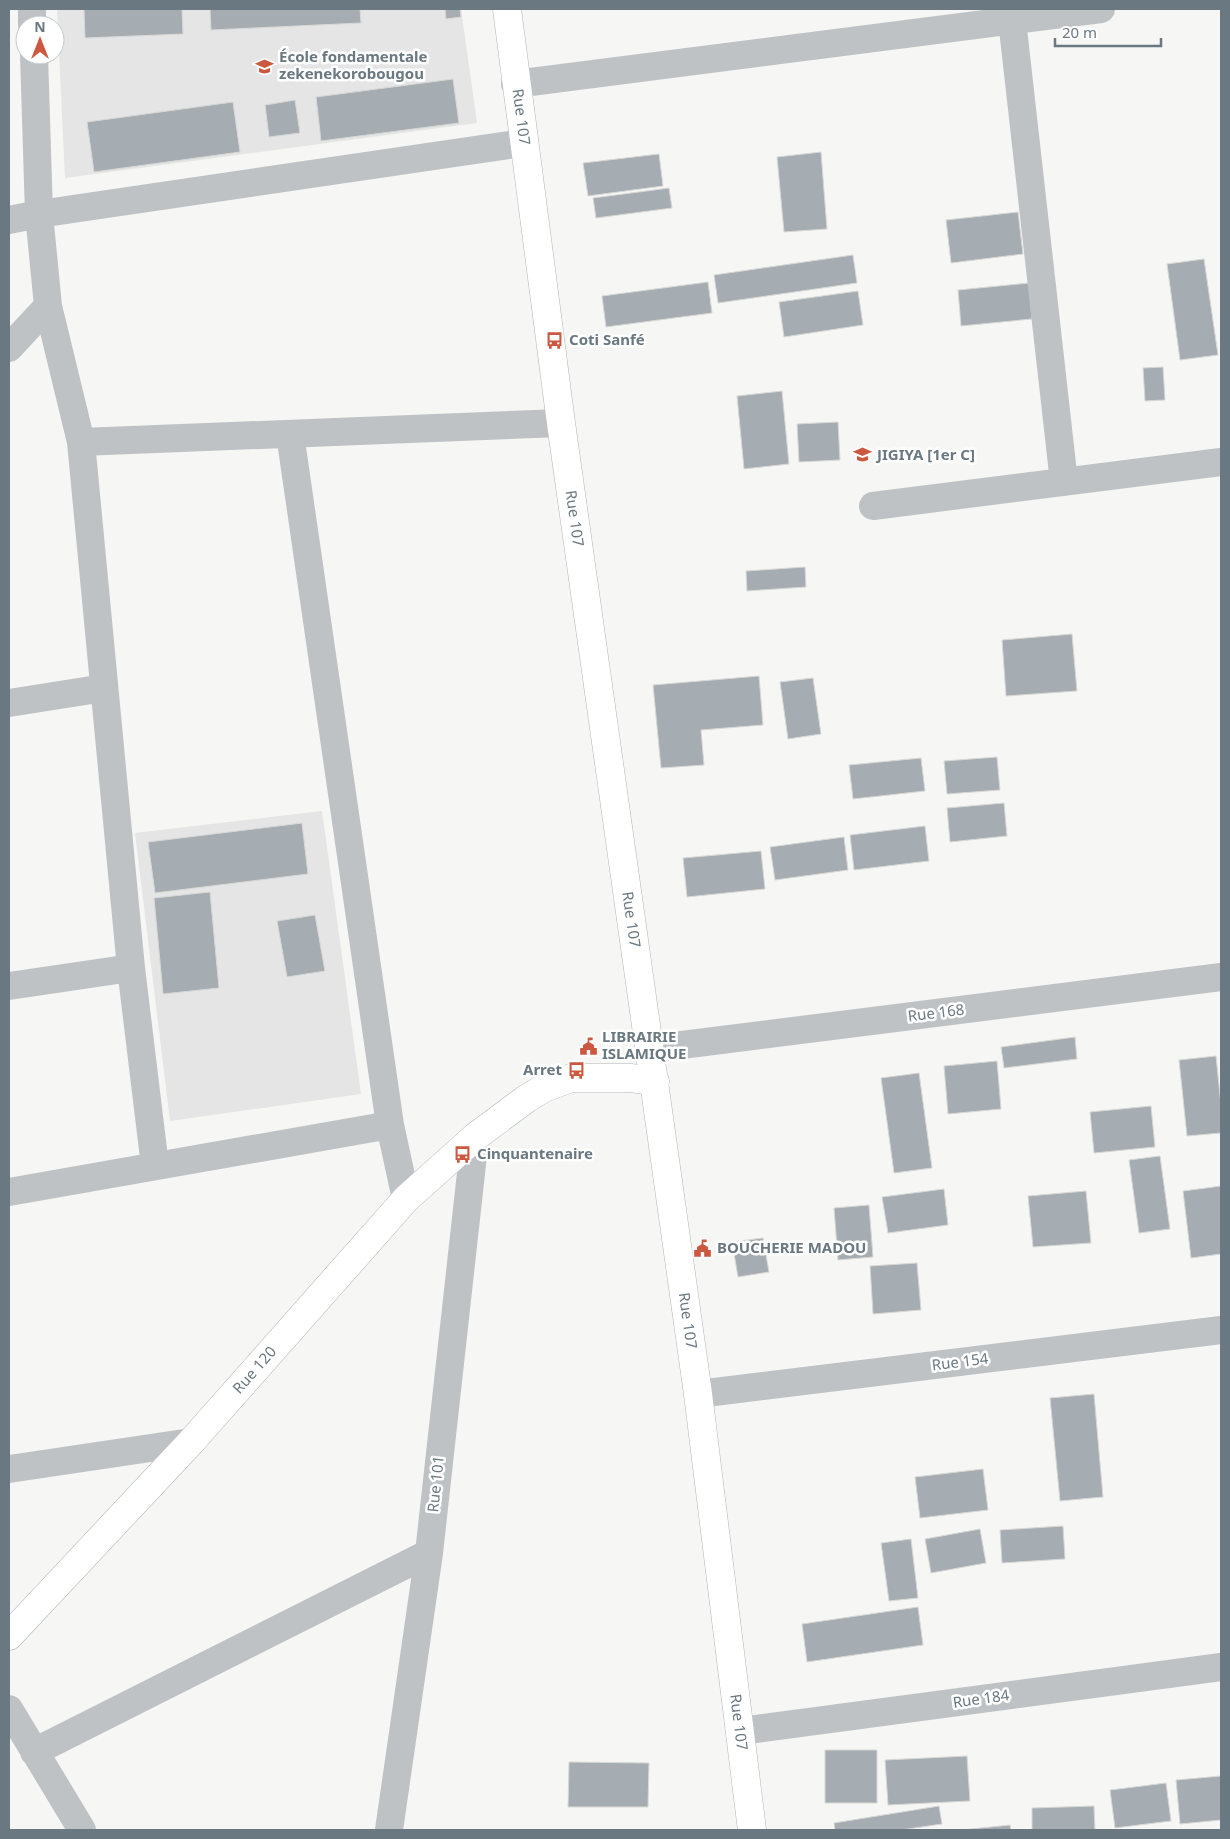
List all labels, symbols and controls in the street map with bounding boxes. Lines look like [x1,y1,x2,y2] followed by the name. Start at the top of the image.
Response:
[15,15,65,65] north arrow
[1055,15,1161,47] scale bar
[34,17,46,36] text: N
[1062,22,1097,42] text: 20 m
[279,46,428,83] place label: École fondamentale zekenekorobougou
[255,56,275,76] school or university icon: École fondamentale zekenekorobougou
[509,88,536,146] street label: Rue 107
[569,329,645,349] place label: Coti Sanfé
[545,330,565,350] bus stop icon: Coti Sanfé
[875,444,975,464] place label: JIGIYA [1er C]
[853,445,873,465] school or university icon: JIGIYA [1er C]
[562,489,589,548] street label: Rue 107
[618,890,646,949] street label: Rue 107
[907,999,965,1025] street label: Rue 168
[602,1026,686,1063] place label: LIBRAIRIE ISLAMIQUE
[578,1036,598,1056] public building icon: LIBRAIRIE ISLAMIQUE
[523,1059,562,1079] place label: Arret
[566,1060,586,1080] bus stop icon: Arret
[477,1143,593,1163] place label: Cinquantenaire
[453,1144,473,1164] bus stop icon: Cinquantenaire
[717,1237,866,1257] place label: BOUCHERIE MADOU
[693,1238,713,1258] public building icon: BOUCHERIE MADOU
[675,1291,703,1350] street label: Rue 107
[228,1342,280,1397] street label: Rue 120
[931,1348,990,1374] street label: Rue 154
[422,1455,448,1513] street label: Rue 101
[951,1684,1011,1712] street label: Rue 184
[726,1693,753,1752] street label: Rue 107

